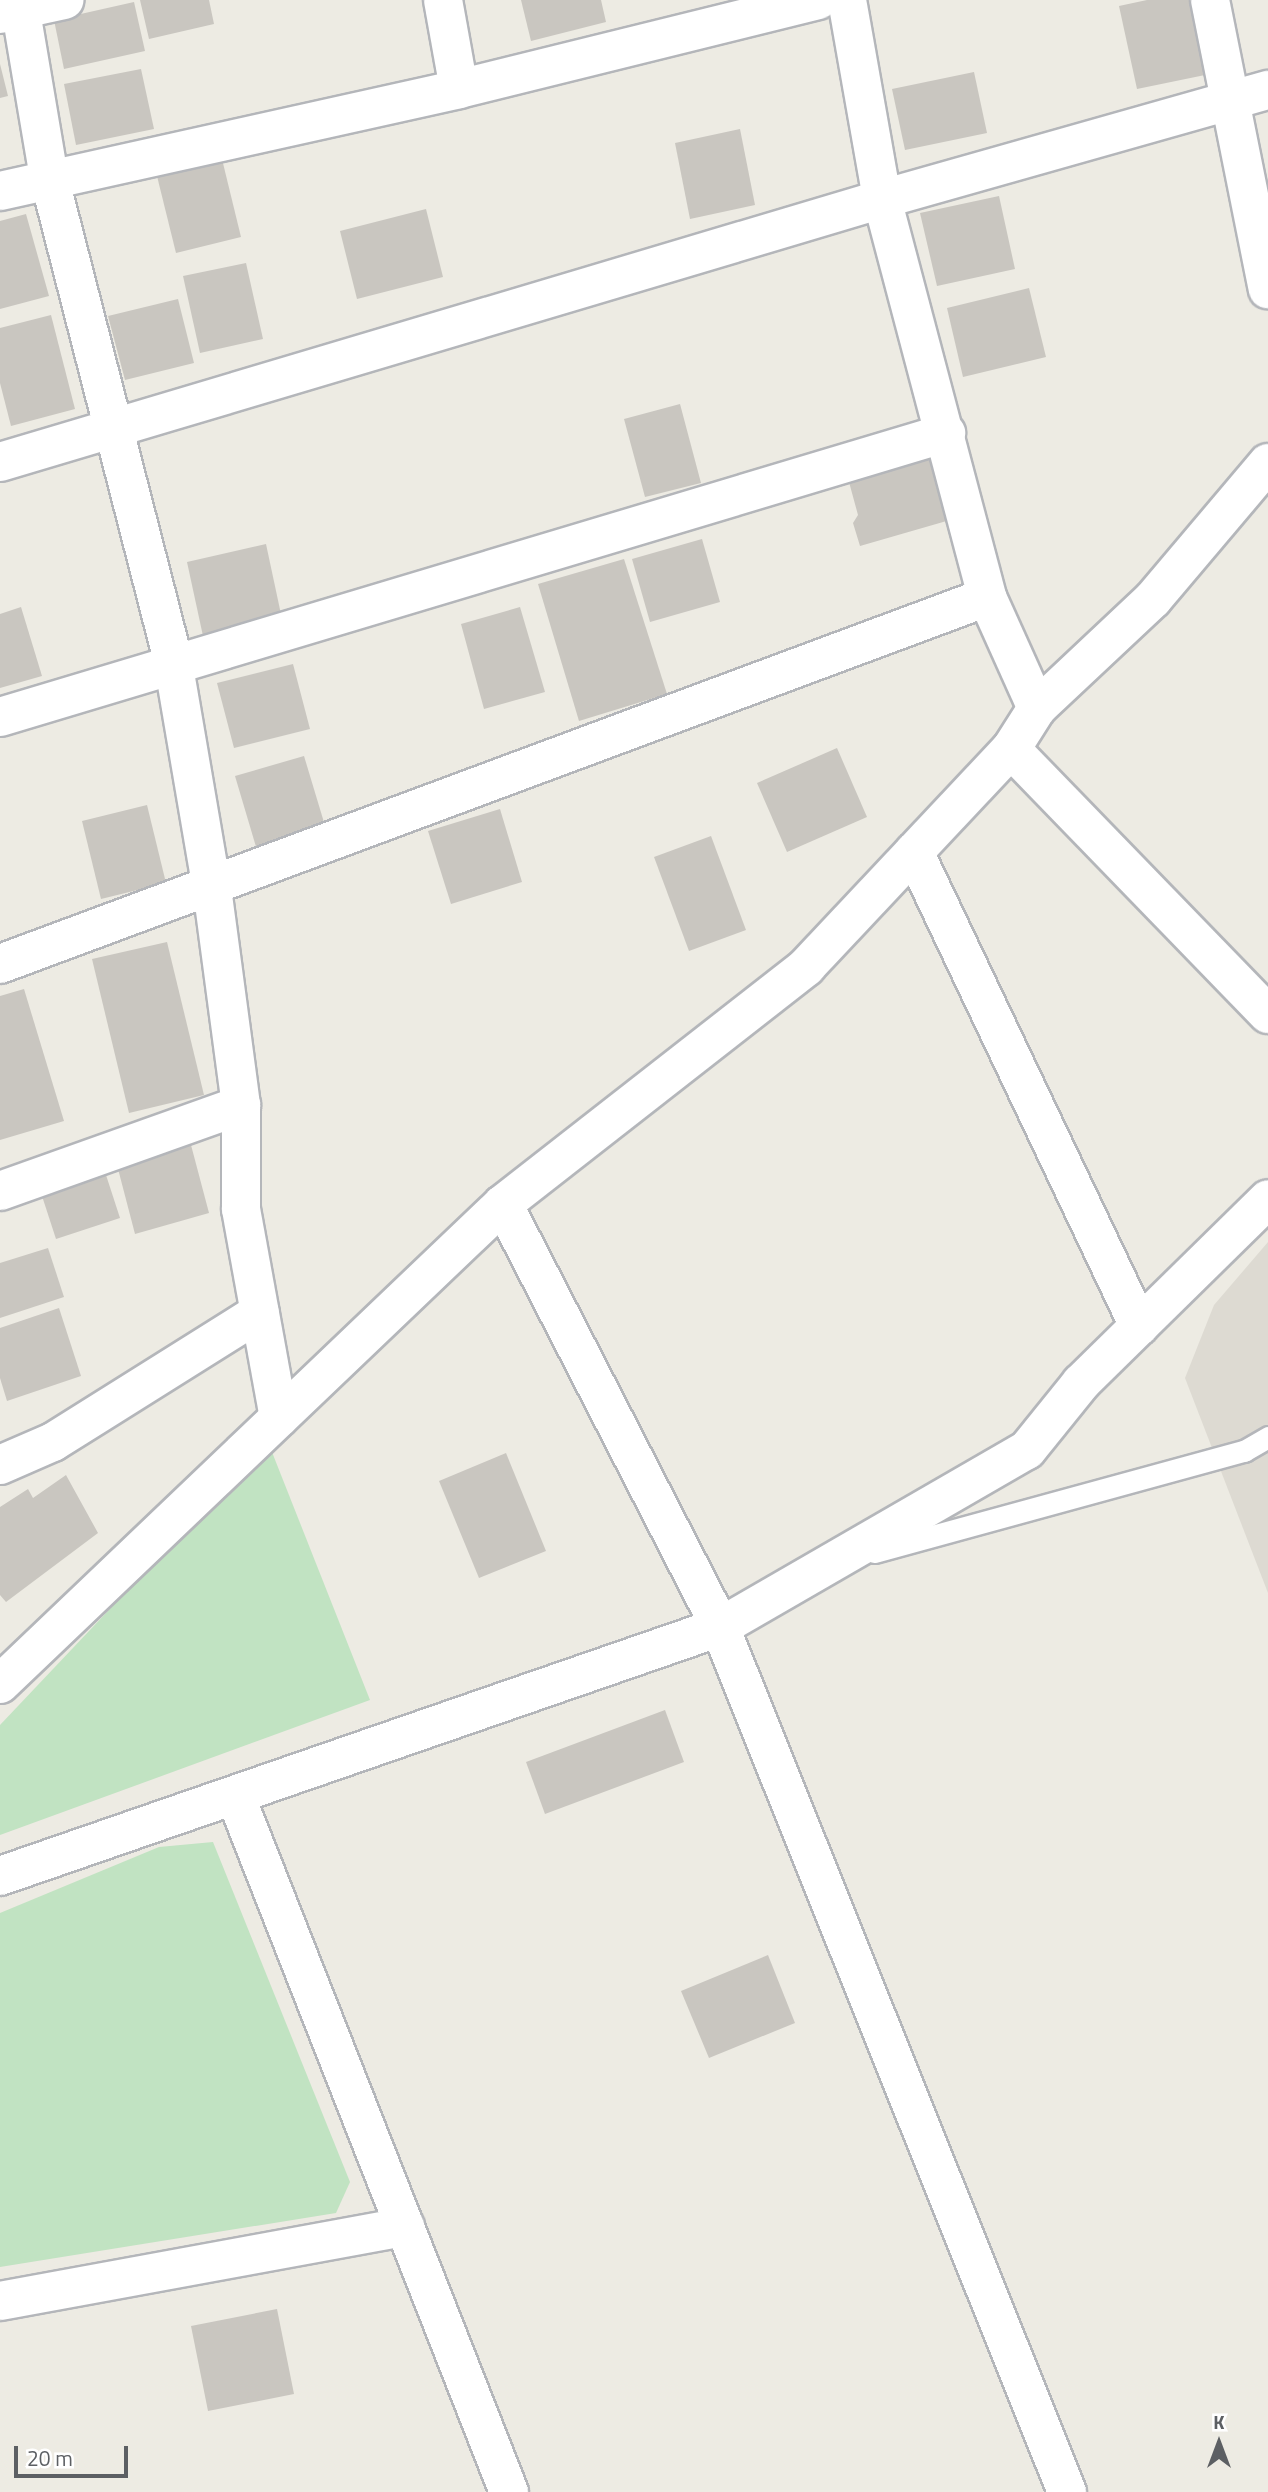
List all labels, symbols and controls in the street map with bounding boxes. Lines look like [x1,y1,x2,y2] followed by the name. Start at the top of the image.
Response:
[1213,2407,1225,2436] text: K
[1184,2408,1254,2478] north arrow
[18,2432,131,2476] scale bar
[27,2442,73,2474] text: 20 m

